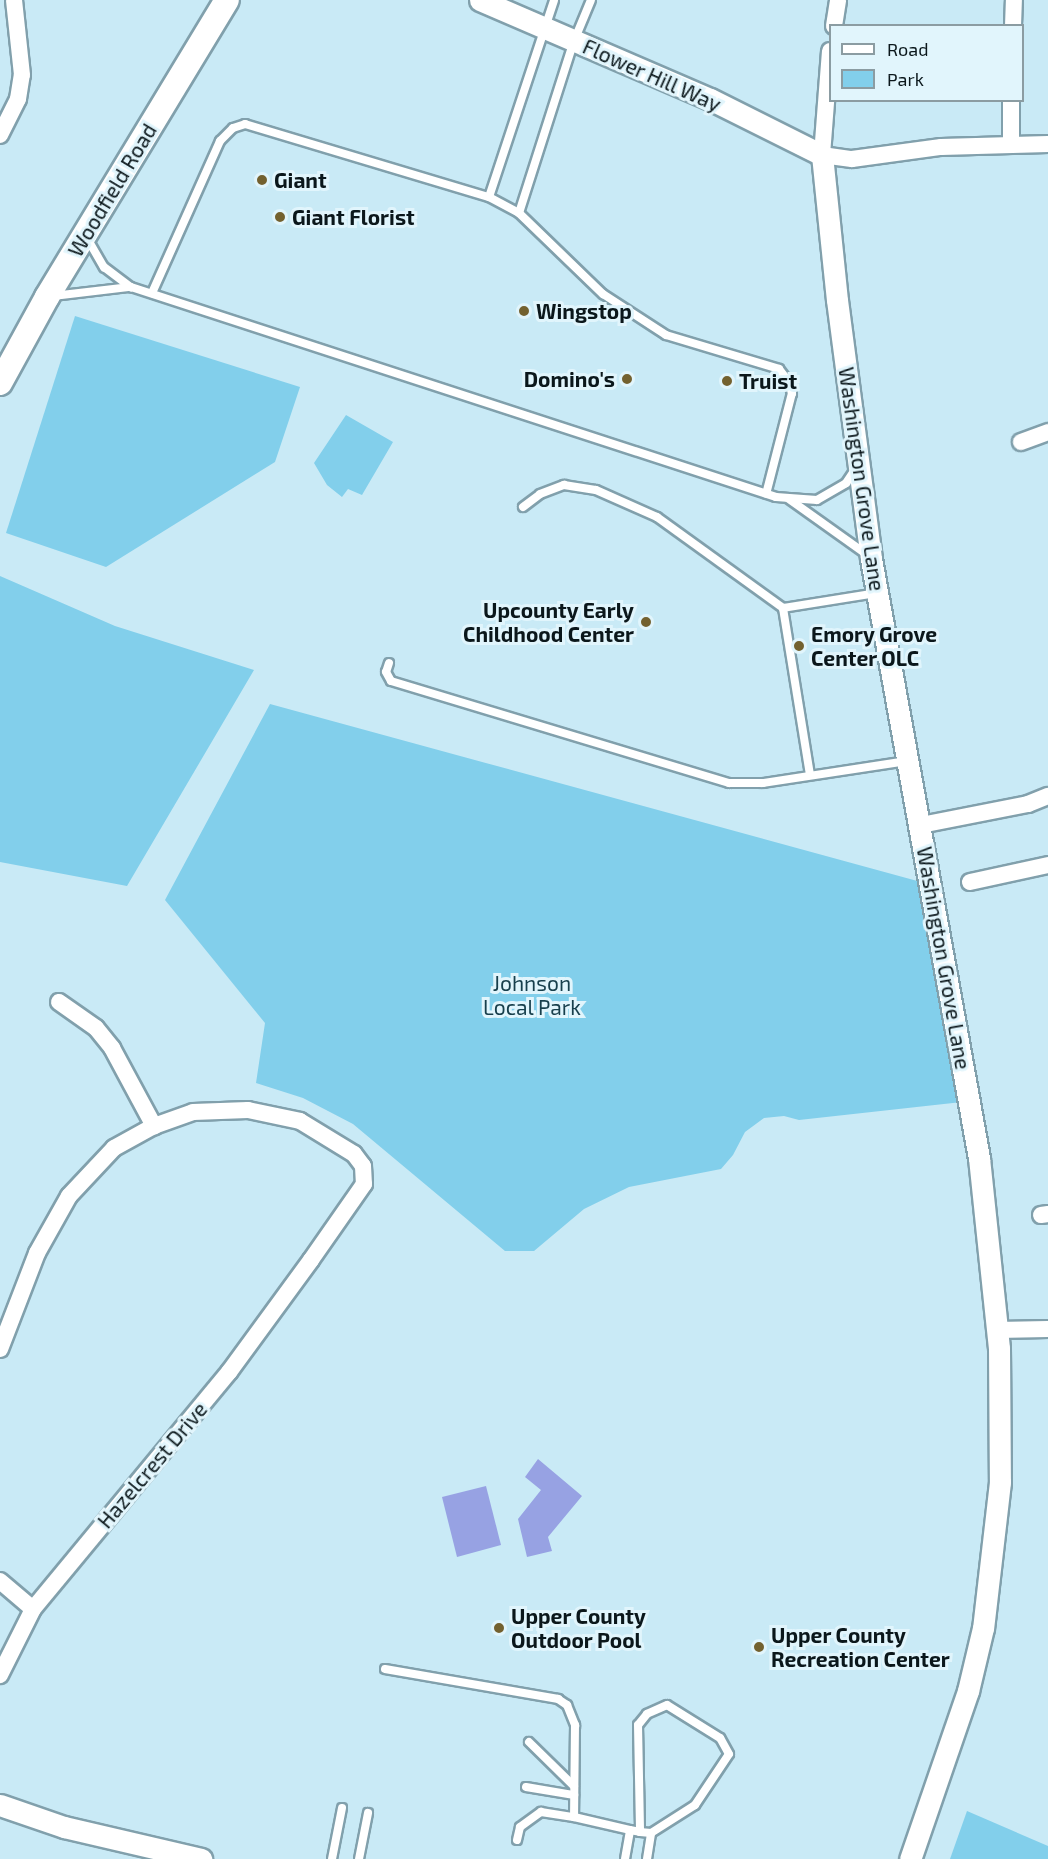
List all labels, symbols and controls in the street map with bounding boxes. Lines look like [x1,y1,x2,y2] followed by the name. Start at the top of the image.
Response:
[829,24,1024,102] legend
[578,33,726,117] street label: Flower Hill Way
[887,38,928,60] text: Road
[887,68,924,90] text: Park
[62,119,162,261] street label: Woodfield Road
[274,167,327,193] place label: Giant
[255,173,269,187] marker: Giant
[292,204,415,230] place label: Giant Florist
[273,210,287,224] marker: Giant Florist
[536,298,632,324] place label: Wingstop
[517,304,531,318] marker: Wingstop
[834,365,890,593] street label: Washington Grove Lane
[524,366,615,392] place label: Domino's
[739,368,797,394] place label: Truist
[620,372,634,386] marker: Domino's
[720,374,734,388] marker: Truist
[463,597,634,647] place label: Upcounty Early Childhood Center
[639,615,653,629] marker: Upcounty Early Childhood Center
[811,621,938,671] place label: Emory Grove Center OLC
[792,639,806,653] marker: Emory Grove Center OLC
[912,845,976,1071] street label: Washington Grove Lane
[483,970,581,1020] park label: Johnson Local Park
[92,1397,212,1533] street label: Hazelcrest Drive
[511,1603,646,1653] place label: Upper County Outdoor Pool
[492,1621,506,1635] marker: Upper County Outdoor Pool
[771,1622,950,1672] place label: Upper County Recreation Center
[752,1640,766,1654] marker: Upper County Recreation Center

